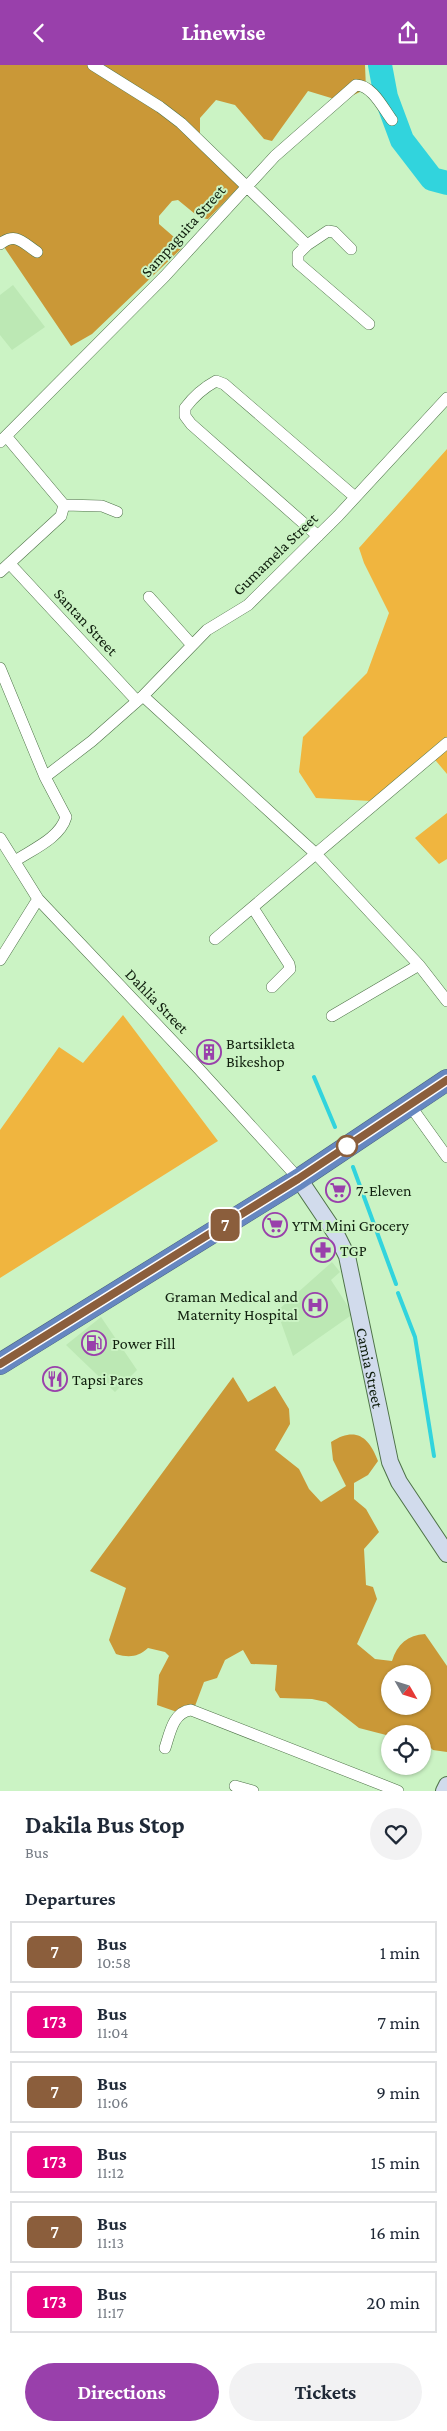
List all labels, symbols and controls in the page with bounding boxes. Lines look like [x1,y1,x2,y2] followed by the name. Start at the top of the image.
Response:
[25,19,53,47] icon: back
[394,19,422,47] icon: share
[181,20,266,45] text: Linewise
[138,181,230,281] street label: Sampaguita Street
[229,509,321,599] street label: Gumamela Street
[51,585,122,659] street label: Santan Street
[122,965,192,1037] street label: Dahlia Street
[226,1035,296,1071] place label: Bartsikleta Bikeshop
[196,1039,222,1065] building icon: Bartsikleta Bikeshop
[336,1135,358,1157] unlabelled marker
[325,1177,351,1203] supermarket icon: 7-Eleven
[356,1182,412,1199] place label: 7-Eleven
[209,1209,241,1241] line badge: 7
[262,1212,288,1238] supermarket icon: YTM Mini Grocery
[221,1215,229,1235] text: 7
[292,1217,409,1235] place label: YTM Mini Grocery
[310,1237,336,1263] pharmacy icon: TGP
[340,1242,367,1259] place label: TGP
[165,1288,299,1324] place label: Graman Medical and Maternity Hospital
[302,1292,328,1318] hospital icon: Graman Medical and Maternity Hospital
[354,1326,387,1410] street label: Camia Street
[81,1330,107,1356] fuel station icon: Power Fill
[112,1335,175,1352] place label: Power Fill
[42,1366,68,1392] restaurant icon: Tapsi Pares
[72,1371,143,1389] place label: Tapsi Pares
[381,1665,431,1715] north arrow
[381,1665,431,1775] map controls
[381,1725,431,1775] button: locate
[370,1808,422,1860] button: heart
[25,1811,185,1838] text: Dakila Bus Stop
[25,1844,49,1861] text: Bus
[25,1888,116,1909] text: Departures
[97,1933,127,1954] text: Bus
[50,1942,59,1962] text: 7
[380,1942,420,1963] text: 1 min
[97,1954,131,1971] text: 10:58
[97,2003,127,2024] text: Bus
[42,2012,67,2032] text: 173
[377,2012,420,2033] text: 7 min
[97,2024,129,2041] text: 11:04
[97,2073,127,2094] text: Bus
[50,2082,59,2102] text: 7
[376,2082,420,2103] text: 9 min
[97,2094,128,2111] text: 11:06
[97,2143,127,2164] text: Bus
[42,2152,67,2172] text: 173
[371,2152,420,2173] text: 15 min
[97,2164,124,2181] text: 11:12
[97,2213,127,2234] text: Bus
[50,2222,59,2242] text: 7
[370,2222,420,2243] text: 16 min
[97,2234,124,2251] text: 11:13
[97,2283,127,2304] text: Bus
[42,2292,67,2312] text: 173
[366,2292,420,2313] text: 20 min
[97,2304,124,2321] text: 11:17
[25,2363,219,2421] button: Directions
[229,2363,422,2421] button: Tickets

